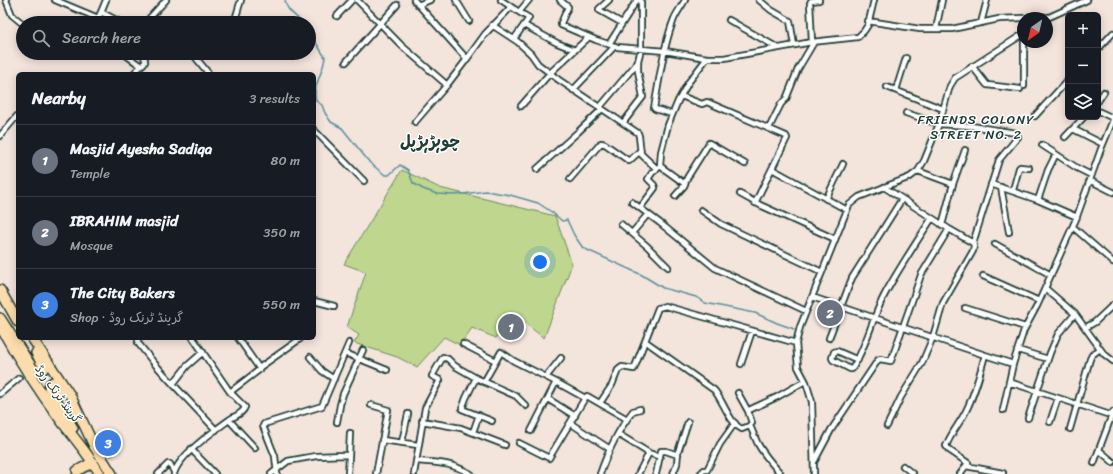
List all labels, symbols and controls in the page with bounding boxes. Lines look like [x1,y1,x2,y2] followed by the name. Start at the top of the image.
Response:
[1017,12,1053,48] north arrow
[1065,12,1101,120] map controls
[1065,12,1101,48] button: +
[16,16,316,60] search box
[62,25,141,51] text: Search here
[30,27,52,49] icon: search
[1065,48,1101,84] button: −
[32,83,86,113] text: Nearby
[1065,84,1101,120] button: layers
[249,87,300,110] text: 3 results
[918,108,1034,146] district label: FRIENDS COLONY STREET NO. 2
[400,127,460,156] district label: چوہڑہڑپل
[70,136,212,162] text: Masjid Ayesha Sadiqa
[42,149,48,172] text: 1
[271,149,300,172] text: 80 m
[70,162,110,185] text: Temple
[70,208,178,234] text: IBRAHIM masjid
[41,221,49,244] text: 2
[263,221,300,244] text: 350 m
[70,234,113,257] text: Mosque
[530,252,550,272] your location
[70,280,175,306] text: The City Bakers
[41,293,49,316] text: 3
[263,293,300,316] text: 550 m
[817,298,843,328] pin: 2
[70,306,183,329] text: Shop · گرینڈ ٹرنک روڈ
[498,312,524,342] pin: 1
[29,360,87,428] street label: گرینڈ ٹرنک روڈ
[95,428,121,458] pin: 3

